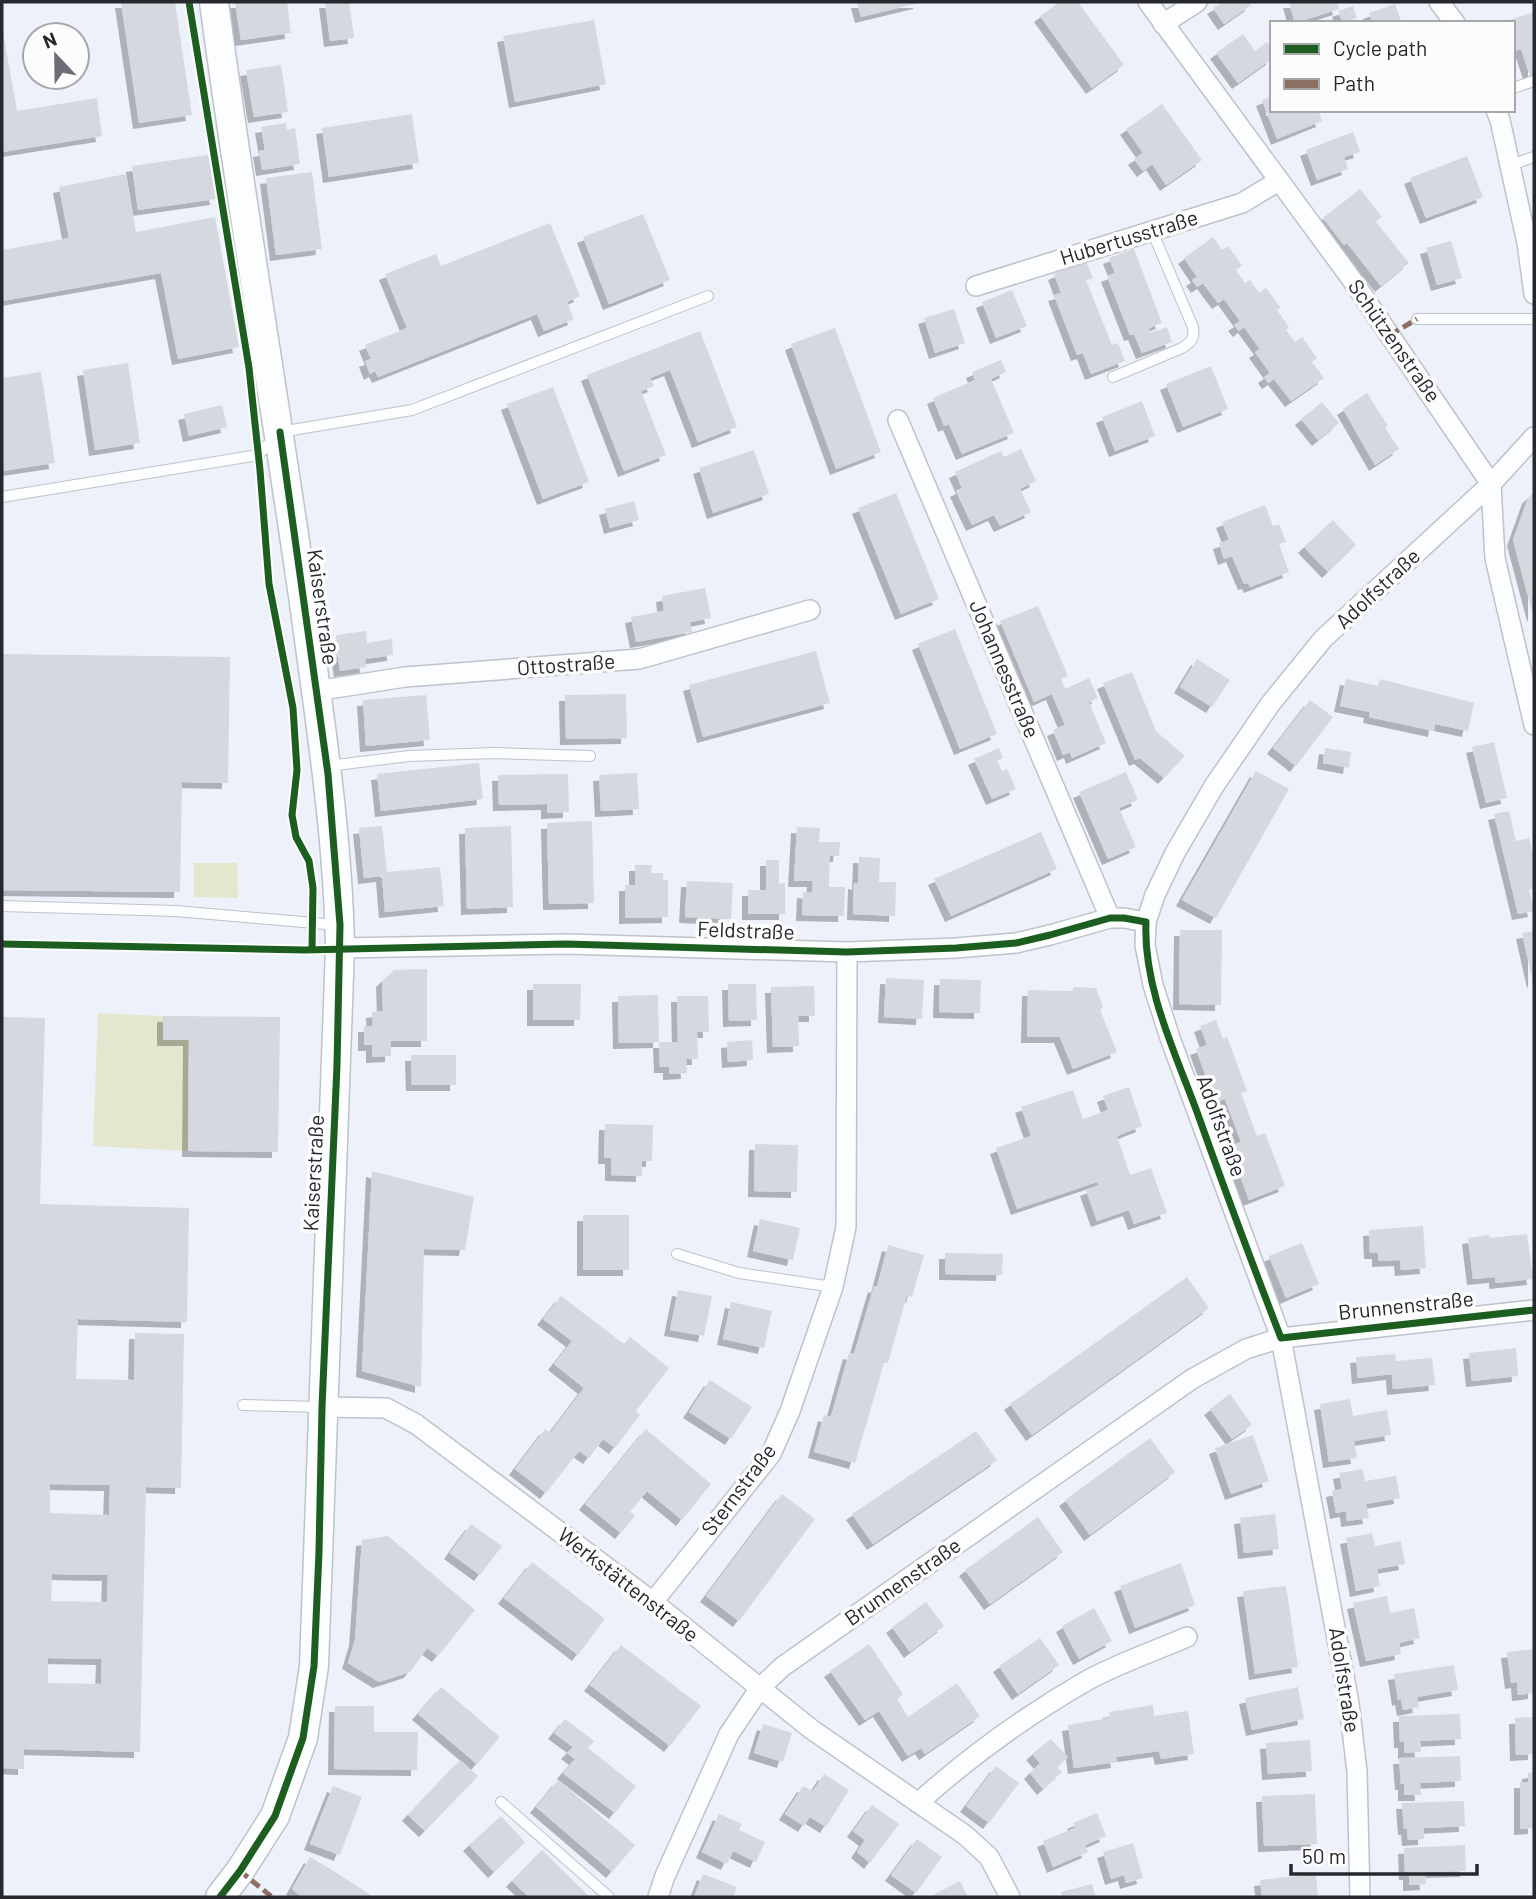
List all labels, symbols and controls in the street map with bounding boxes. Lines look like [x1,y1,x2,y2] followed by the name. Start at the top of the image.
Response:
[21,21,91,91] north arrow
[1270,21,1515,112] legend
[39,27,60,53] text: N
[1333,35,1427,60] text: Cycle path
[1333,70,1375,95] text: Path
[1056,204,1201,269] street label: Hubertusstraße
[1344,274,1447,406] street label: Schützenstraße
[1330,543,1424,633] street label: Adolfstraße
[303,547,344,666] street label: Kaiserstraße
[965,595,1046,741] street label: Johannesstraße
[516,648,616,679] street label: Ottostraße
[697,915,795,944] street label: Feldstraße
[1192,1071,1252,1180] street label: Adolfstraße
[297,1114,328,1232] street label: Kaiserstraße
[1337,1285,1475,1324] street label: Brunnenstraße
[695,1438,780,1540] street label: Sternstraße
[554,1521,704,1646] street label: Werkstättenstraße
[839,1532,965,1630] street label: Brunnenstraße
[1325,1625,1366,1734] street label: Adolfstraße
[1291,1832,1476,1876] scale bar
[1302,1843,1346,1868] text: 50 m

